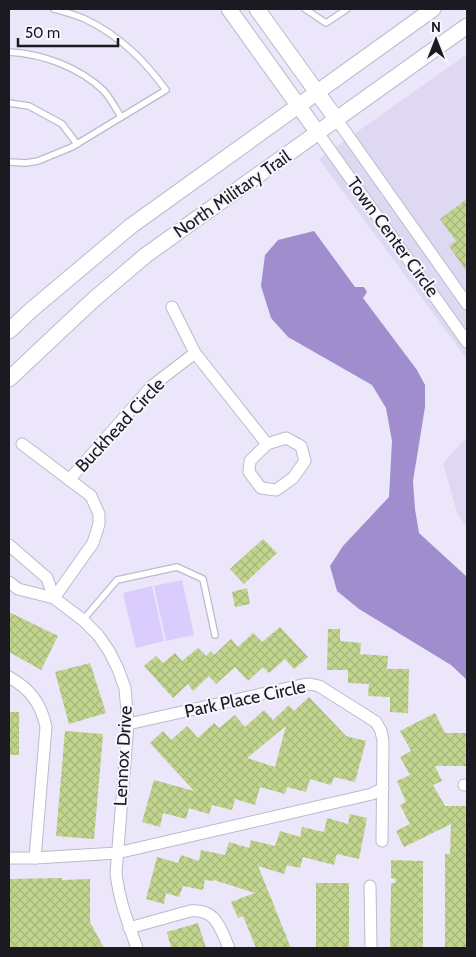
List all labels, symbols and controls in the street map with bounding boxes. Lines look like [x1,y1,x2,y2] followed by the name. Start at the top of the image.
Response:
[18,15,118,47] scale bar
[411,15,461,65] north arrow
[431,18,441,36] text: N
[25,24,60,42] text: 50 m
[169,145,295,243] street label: North Military Trail
[342,173,444,301] street label: Town Center Circle
[71,373,169,477] street label: Buckhead Circle
[182,675,308,723] street label: Park Place Circle
[109,705,137,807] street label: Lennox Drive

